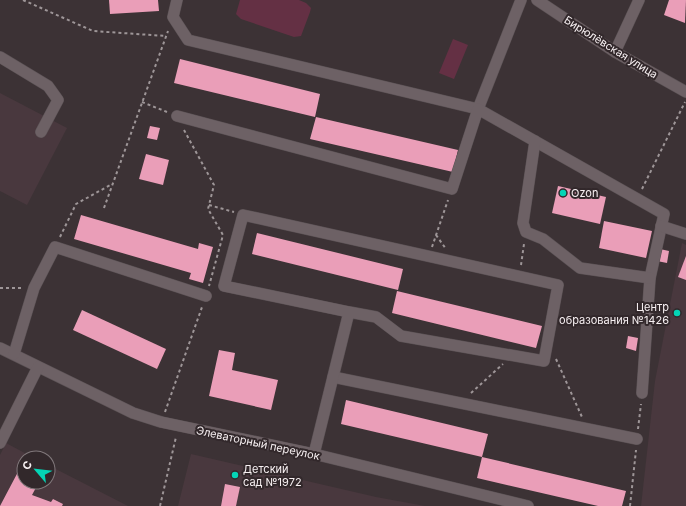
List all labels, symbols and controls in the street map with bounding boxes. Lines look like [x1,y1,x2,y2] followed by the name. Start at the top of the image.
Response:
[562,13,660,81] street label: Бирюлёвская улица
[571,186,598,200] place label: Ozon
[558,188,568,198] marker: Ozon
[559,300,669,327] place label: Центр образования №1426
[672,308,682,318] marker: Центр образования №1426
[195,423,321,463] street label: Элеваторный переулок
[16,450,56,490] north arrow
[19,458,35,472] text: С
[243,462,302,489] place label: Детский сад №1972
[230,470,240,480] marker: Детский сад №1972

